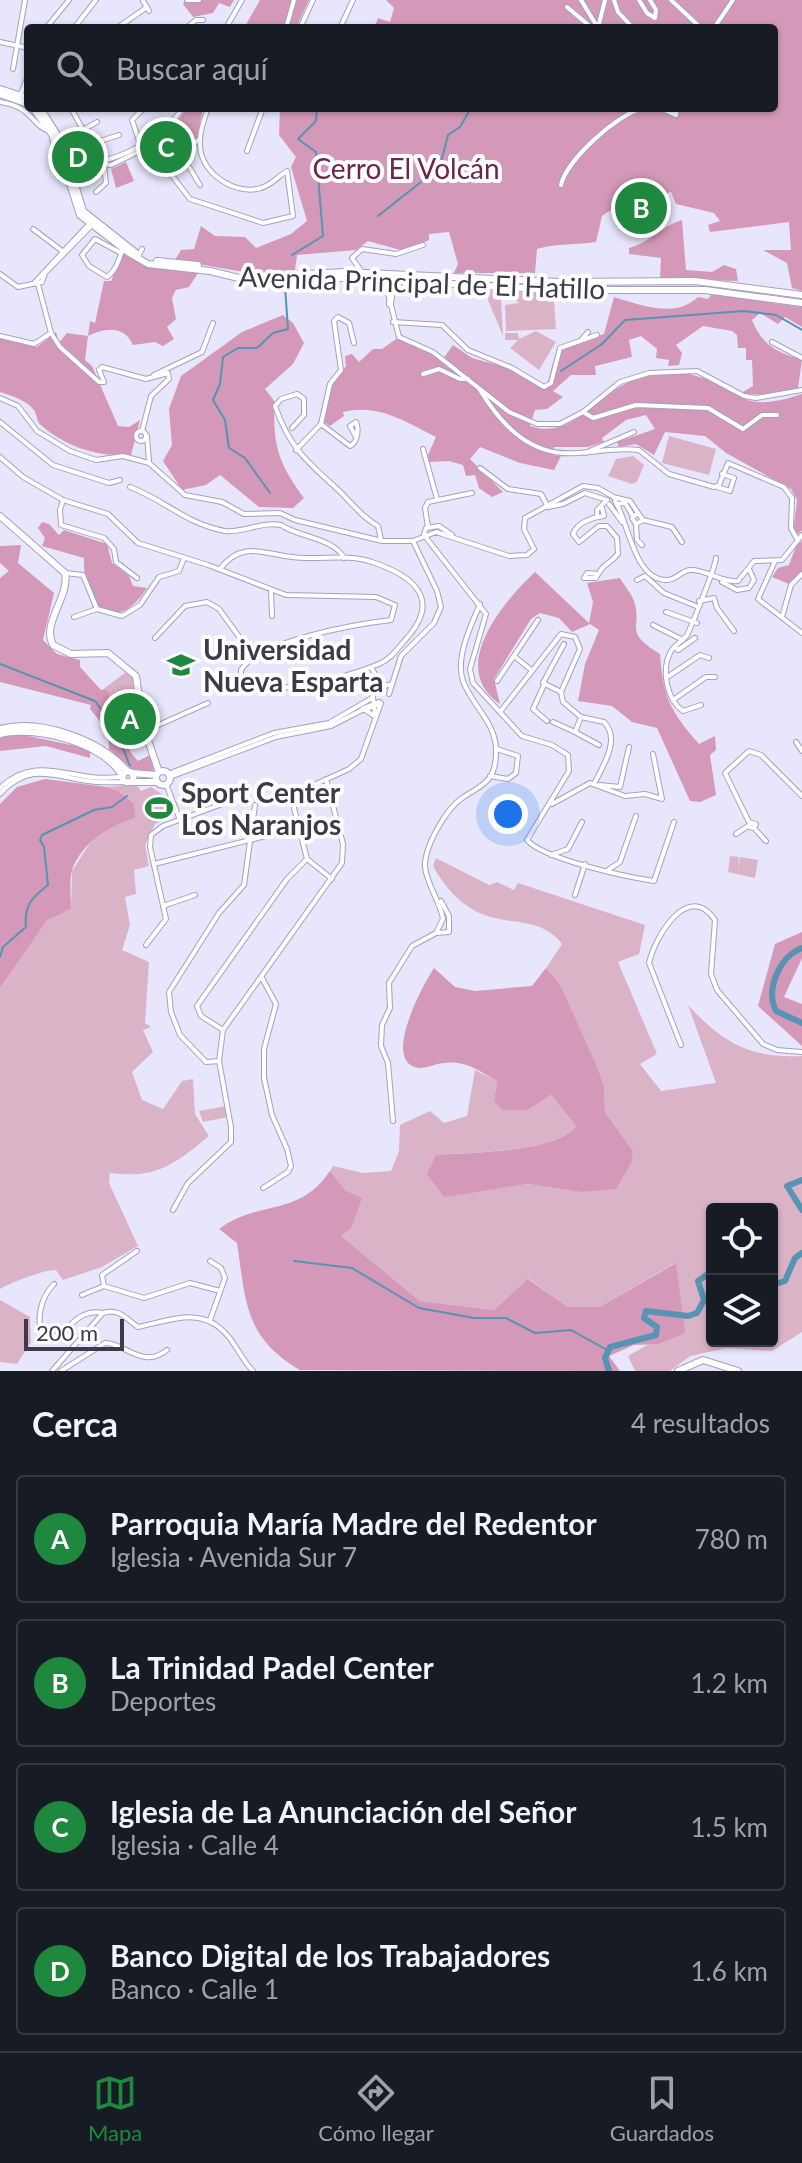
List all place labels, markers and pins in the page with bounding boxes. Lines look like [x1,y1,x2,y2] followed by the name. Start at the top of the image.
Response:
[140,117,192,177] pin: C
[52,127,104,187] pin: D
[615,178,667,238] pin: B
[203,632,384,698] place label: Universidad Nueva Esparta
[166,650,196,680] school or university icon: Universidad Nueva Esparta
[104,689,156,749] pin: A
[181,775,341,841] place label: Sport Center Los Naranjos
[144,793,174,823] sports icon: Sport Center Los Naranjos

